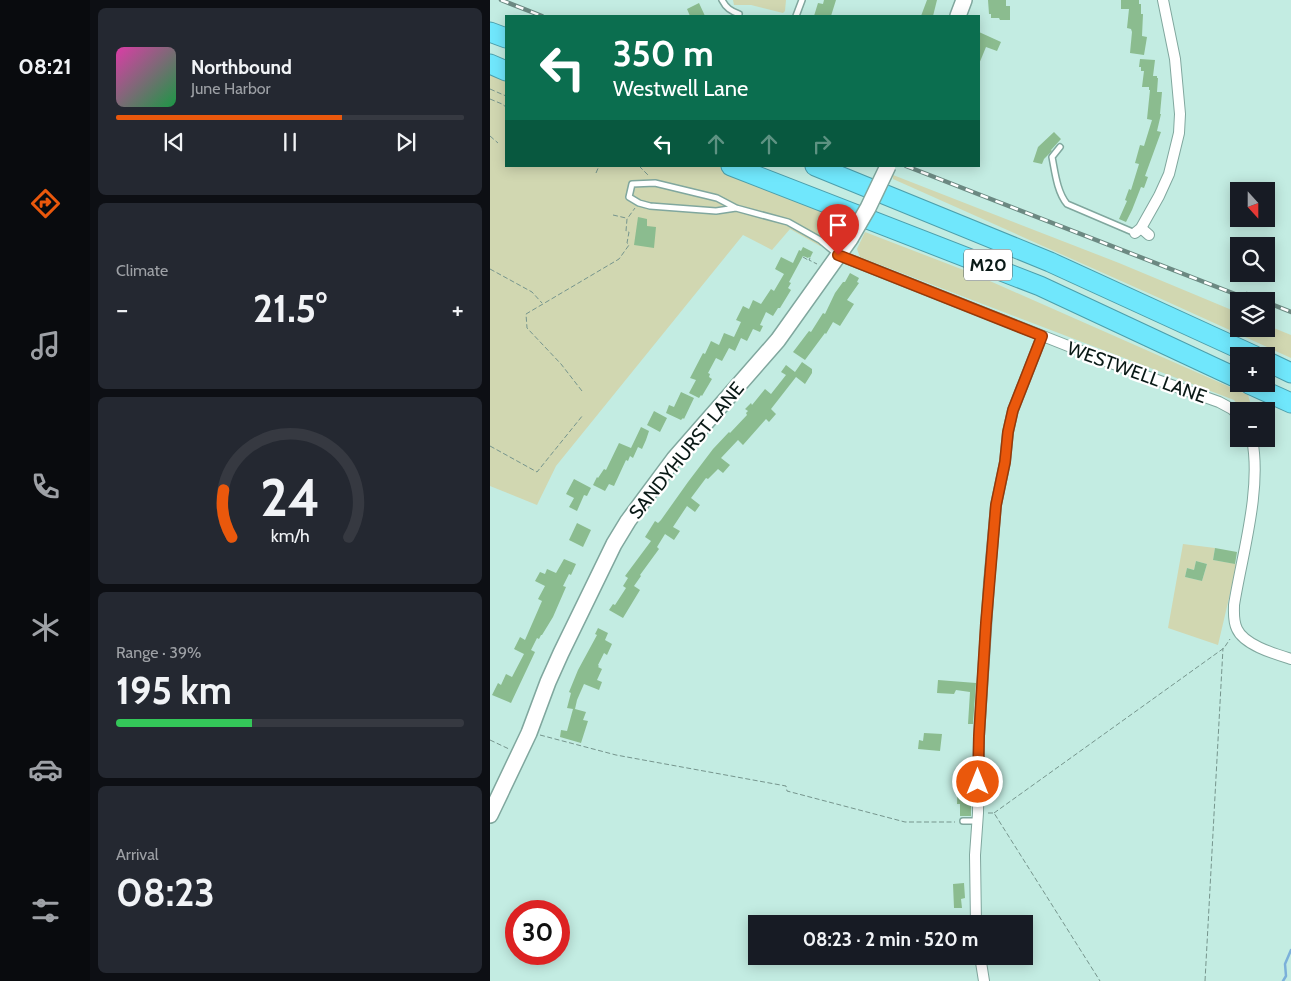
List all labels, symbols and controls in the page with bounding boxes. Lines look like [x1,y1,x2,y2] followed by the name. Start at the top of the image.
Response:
[613,32,714,75] text: 350 m
[530,35,595,100] icon: left
[18,53,72,80] text: 08:21
[191,56,292,79] text: Northbound
[613,75,748,102] text: Westwell Lane
[191,79,271,98] text: June Harbor
[160,128,188,156] icon: previous
[276,128,304,156] icon: pause
[392,128,420,156] icon: next
[649,130,677,158] icon: left
[702,130,730,158] icon: ahead
[755,130,783,158] icon: ahead
[808,130,836,158] icon: right
[1230,182,1275,228] north arrow
[1230,182,1275,447] map controls
[28,186,63,221] icon: directions
[817,204,859,255] pin
[824,211,852,239] icon: arrive
[1230,237,1275,282] button: search
[964,250,1012,280] road number: M20
[116,261,168,280] text: Climate
[253,285,327,332] text: 21.5°
[116,292,128,326] text: −
[452,292,464,326] text: +
[1230,292,1275,337] button: layers
[28,328,63,363] icon: music
[1064,337,1210,408] street label: WESTWELL LANE
[1230,347,1275,392] button: +
[624,377,749,523] street label: SANDYHURST LANE
[1230,402,1275,447] button: −
[260,466,320,529] text: 24
[28,469,63,504] icon: phone
[270,525,310,546] text: km/h
[28,610,63,645] icon: climate
[116,643,202,662] text: Range · 39%
[116,667,232,714] text: 195 km
[28,752,63,787] icon: car
[951,755,1003,807] position arrow
[116,845,159,864] text: Arrival
[116,869,215,916] text: 08:23
[28,893,63,928] icon: filters
[505,900,570,965] speed limit sign: 30
[803,928,978,951] text: 08:23 · 2 min · 520 m

